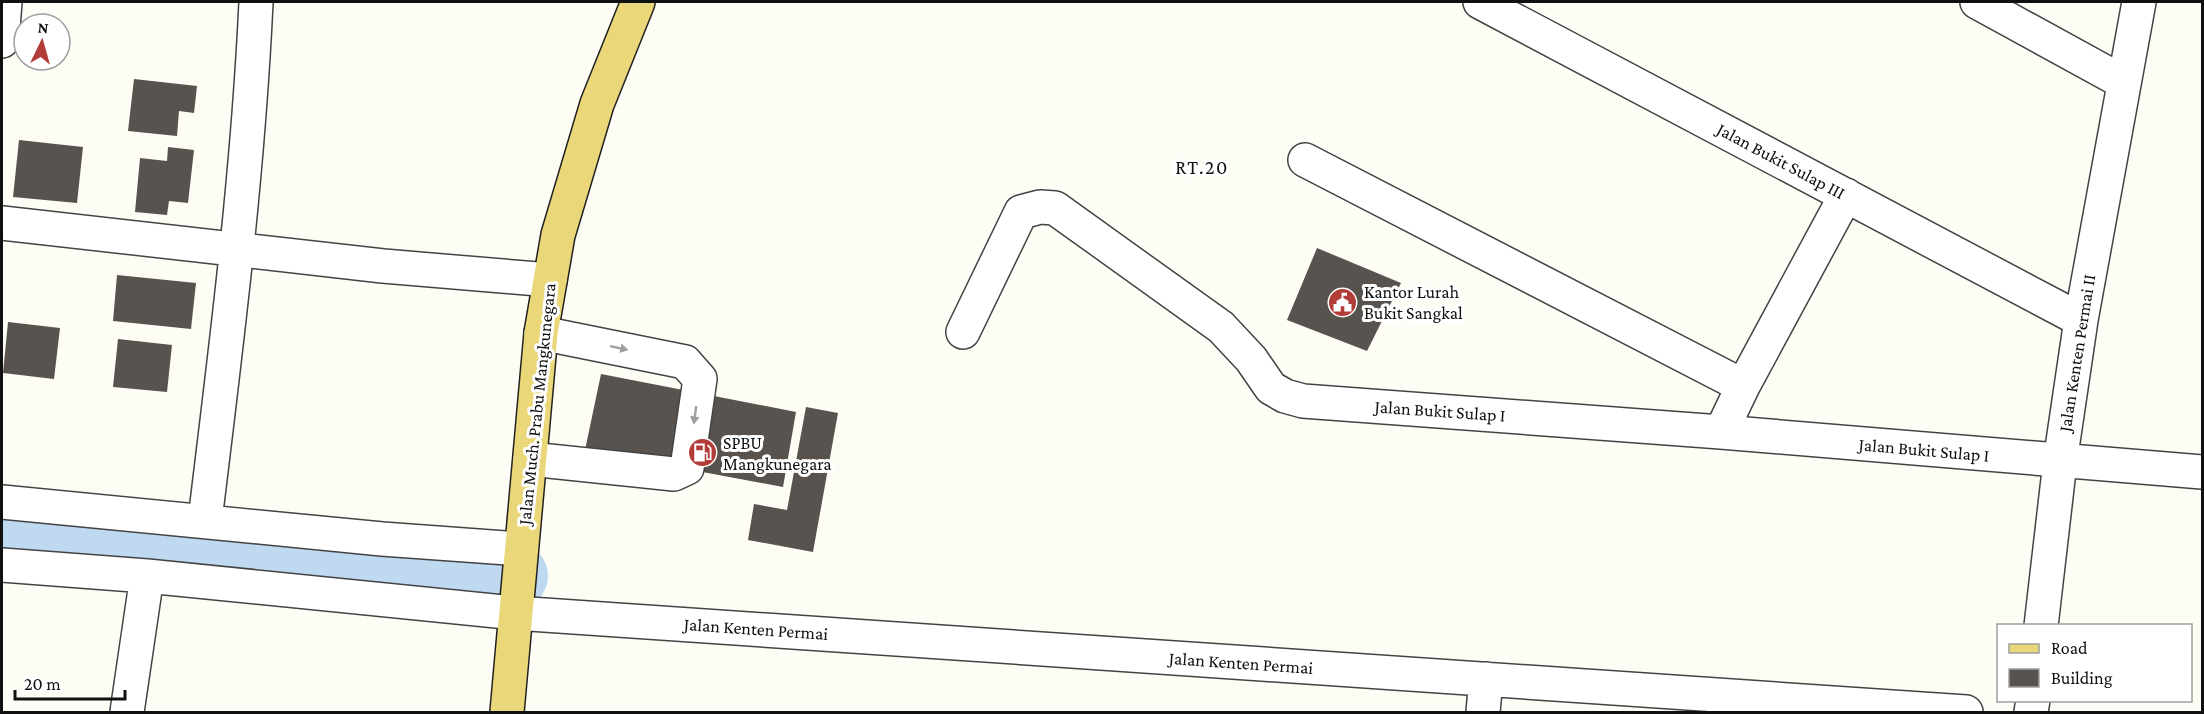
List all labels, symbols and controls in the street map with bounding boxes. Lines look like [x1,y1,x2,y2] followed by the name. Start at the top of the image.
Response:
[12,12,72,72] north arrow
[37,19,50,37] text: N
[1712,118,1848,203] street label: Jalan Bukit Sulap III
[1175,156,1229,178] district label: RT.20
[2054,273,2099,435] street label: Jalan Kenten Permai II
[514,282,560,528] street label: Jalan Much. Prabu Mangkunegara
[1364,282,1463,323] place label: Kantor Lurah Bukit Sangkal
[1327,286,1359,318] public building icon: Kantor Lurah Bukit Sangkal
[609,344,628,353] one-way arrow
[1372,396,1506,426] street label: Jalan Bukit Sulap I
[690,406,699,425] one-way arrow
[723,433,832,474] place label: SPBU Mangkunegara
[1856,434,1990,466] street label: Jalan Bukit Sulap I
[686,437,718,469] fuel station icon: SPBU Mangkunegara
[681,614,829,644] street label: Jalan Kenten Permai
[1997,624,2192,702] legend
[2051,638,2088,658] text: Road
[1166,648,1314,678] street label: Jalan Kenten Permai
[15,663,124,701] scale bar
[2051,668,2113,688] text: Building
[24,674,61,694] text: 20 m

